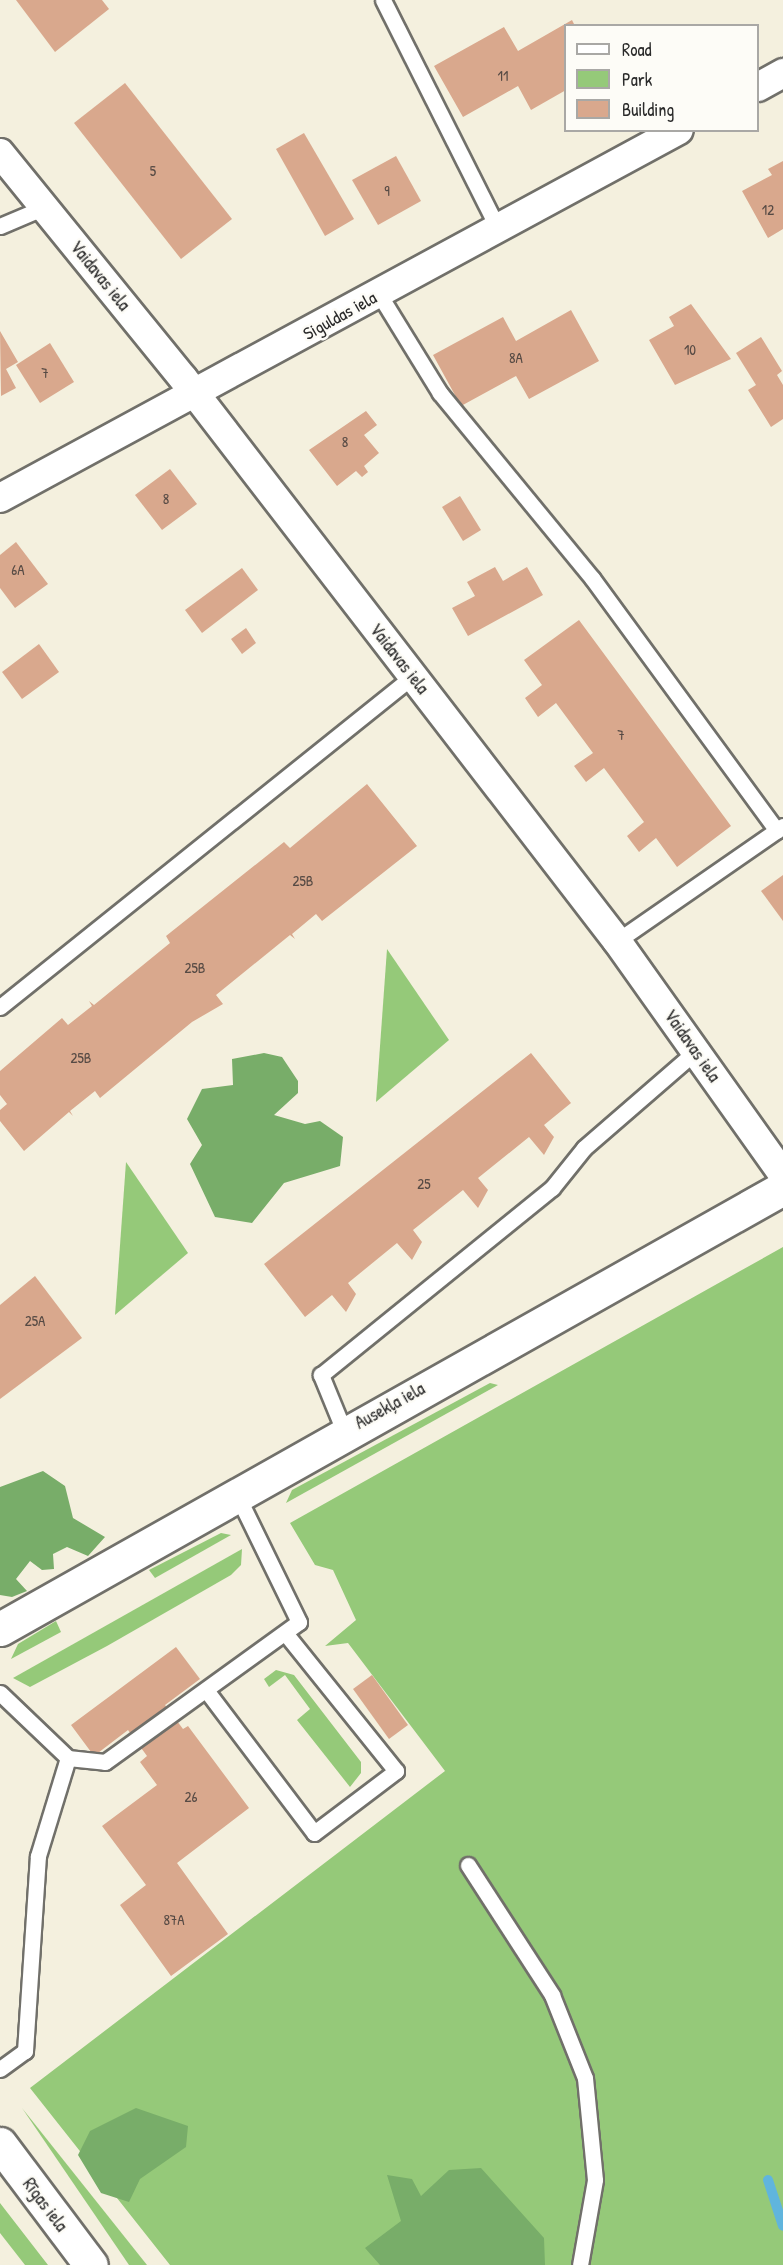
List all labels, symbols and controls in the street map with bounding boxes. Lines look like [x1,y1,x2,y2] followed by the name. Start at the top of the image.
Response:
[564,24,759,132] legend
[622,37,652,62] text: Road
[498,67,508,85] house number: 11
[622,67,652,92] text: Park
[622,97,674,122] text: Building
[150,162,156,180] house number: 5
[384,182,390,200] house number: 9
[762,201,774,219] house number: 12
[65,237,135,315] street label: Vaidavas iela
[300,287,380,345] street label: Siguldas iela
[684,341,696,359] house number: 10
[509,349,523,367] house number: 8A
[41,364,49,382] house number: 7
[342,433,348,451] house number: 8
[163,490,169,508] house number: 8
[11,561,25,579] house number: 6A
[365,619,433,699] street label: Vaidavas iela
[617,726,625,744] house number: 7
[293,872,313,890] house number: 25B
[185,959,205,977] house number: 25B
[659,1006,725,1086] street label: Vaidavas iela
[71,1049,91,1067] house number: 25B
[417,1175,431,1193] house number: 25
[25,1312,45,1330] house number: 25A
[351,1378,429,1434] street label: Ausekļa iela
[184,1788,198,1806] house number: 26
[163,1911,185,1929] house number: 87A
[18,2174,72,2236] street label: Rīgas iela

